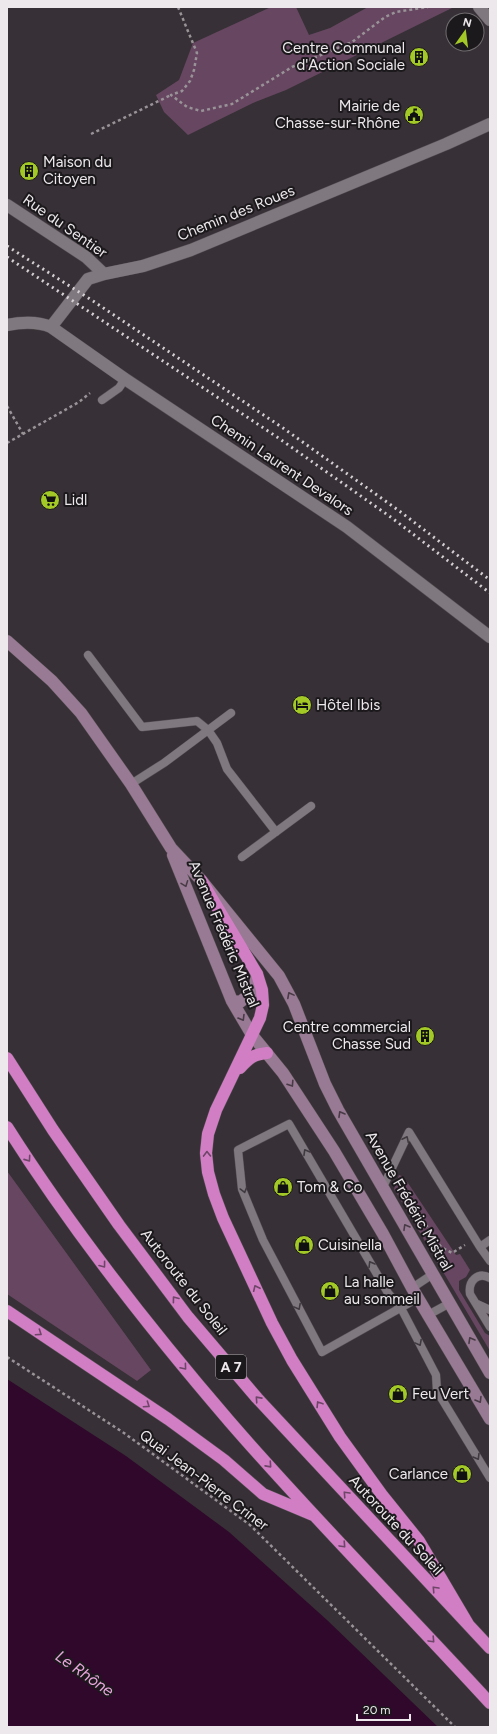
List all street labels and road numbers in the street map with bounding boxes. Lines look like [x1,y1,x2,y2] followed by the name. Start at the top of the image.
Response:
[175,181,297,245] street label: Chemin des Roues
[19,190,111,262] street label: Rue du Sentier
[207,411,357,519] street label: Chemin Laurent Devalors
[185,858,263,1010] street label: Avenue Frédéric Mistral
[362,1128,456,1274] street label: Avenue Frédéric Mistral
[137,1225,231,1339] street label: Autoroute du Soleil
[216,1355,246,1379] road number: A 7
[136,1426,272,1534] street label: Quai Jean-Pierre Criner
[345,1471,447,1579] street label: Autoroute du Soleil

